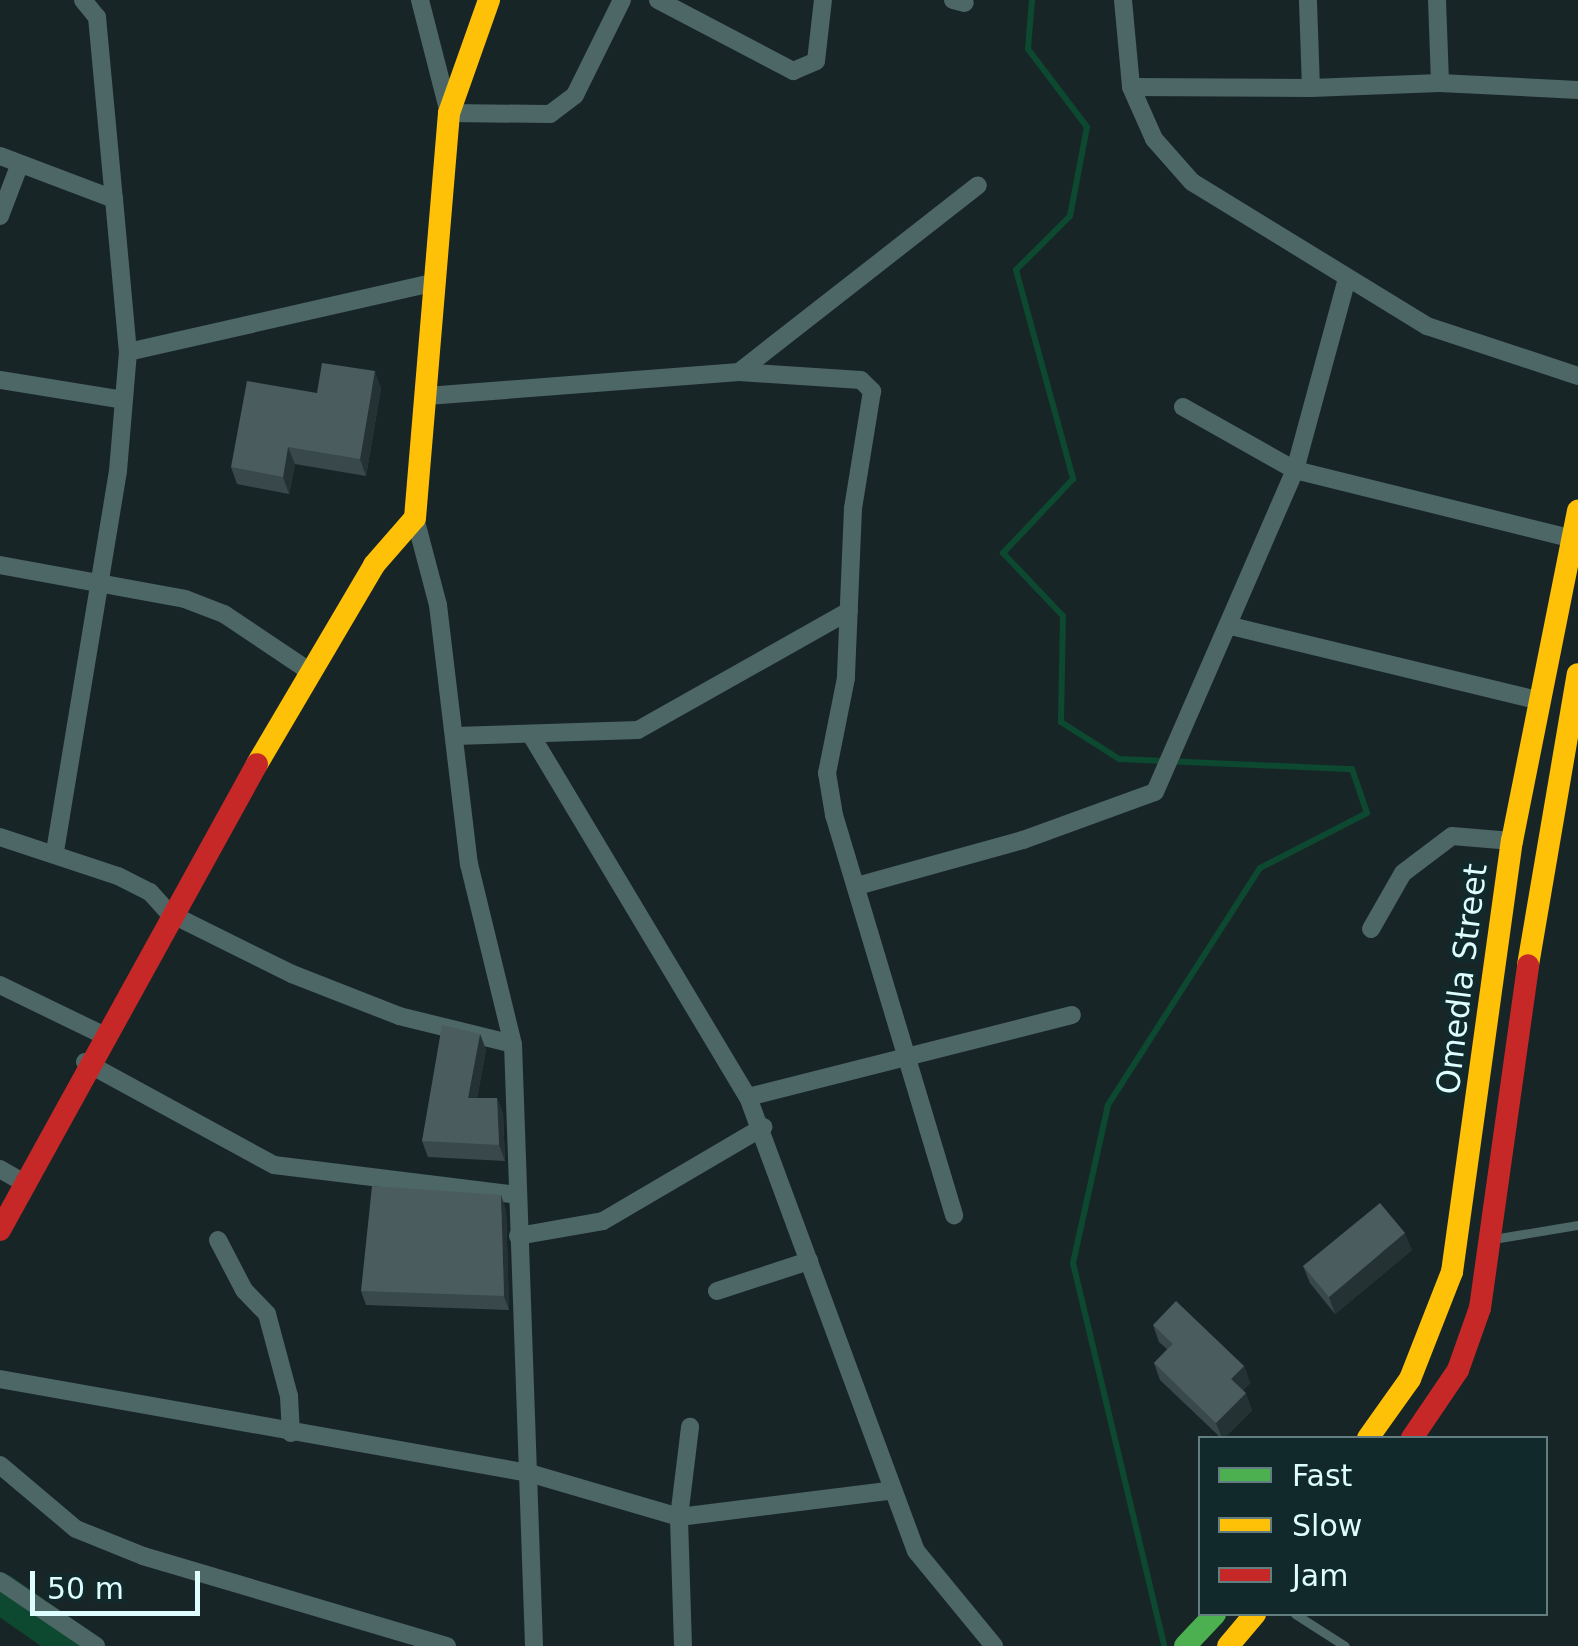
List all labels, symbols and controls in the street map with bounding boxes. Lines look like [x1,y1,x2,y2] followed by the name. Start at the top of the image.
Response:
[1429,861,1495,1097] street label: Omedla Street
[1198,1436,1548,1616] legend
[1292,1458,1352,1493] text: Fast
[1292,1508,1362,1543] text: Slow
[35,1551,205,1613] scale bar
[1292,1558,1348,1593] text: Jam
[47,1571,124,1606] text: 50 m

